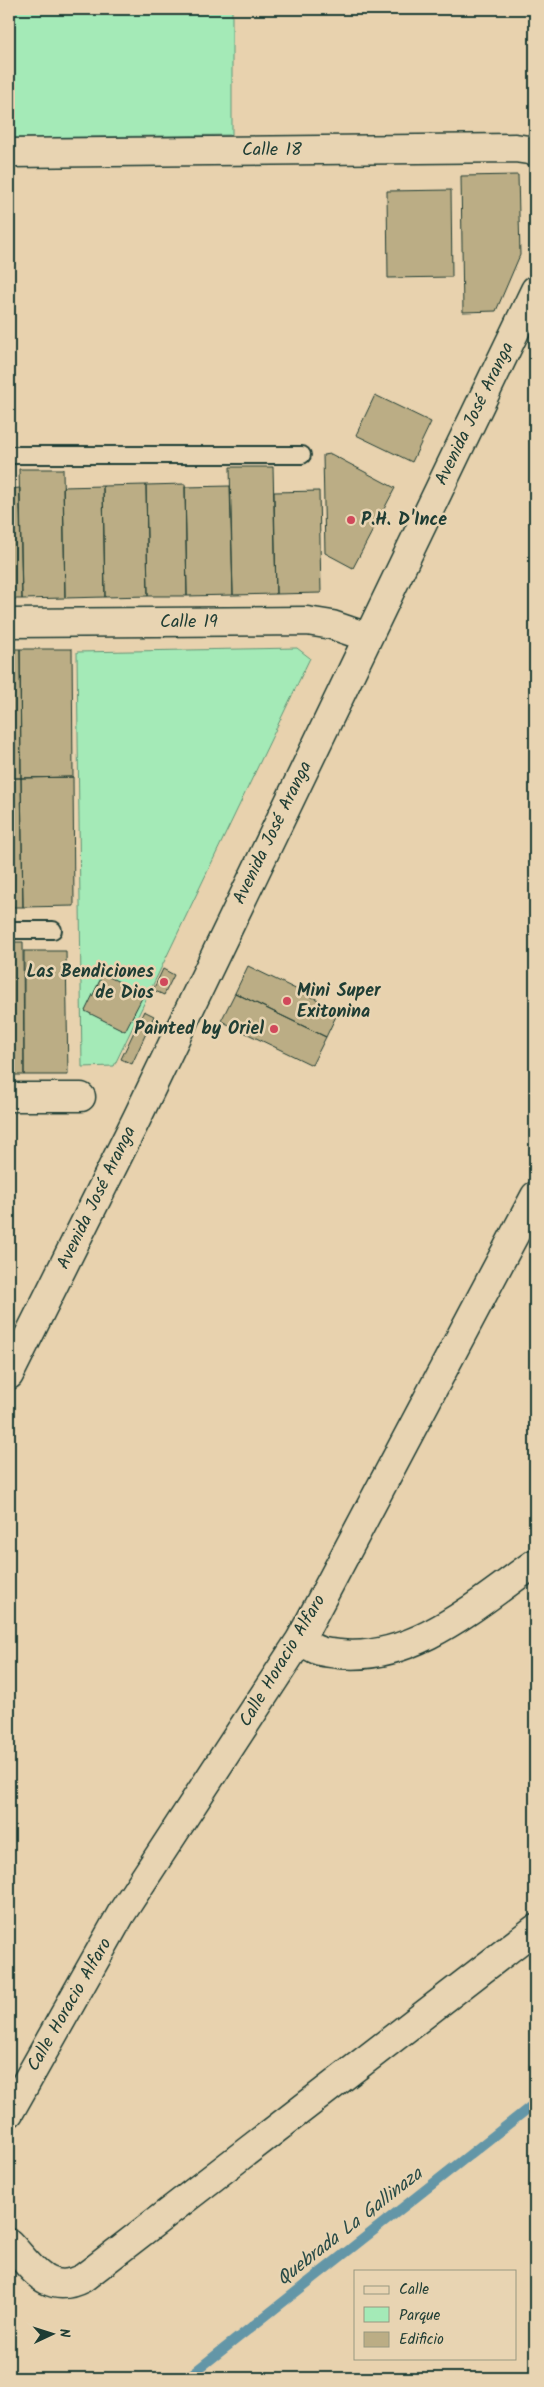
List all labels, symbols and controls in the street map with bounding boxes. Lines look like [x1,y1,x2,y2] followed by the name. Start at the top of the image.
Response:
[242,136,302,165] street label: Calle 18
[428,337,522,491] street label: Avenida José Aranga
[361,506,447,535] place label: P.H. D'Ince
[345,514,357,526] marker: P.H. D'Ince
[160,608,218,637] street label: Calle 19
[226,756,320,910] street label: Avenida José Aranga
[26,958,155,1008] place label: Las Bendiciones de Dios
[158,976,170,988] marker: Las Bendiciones de Dios
[297,977,382,1027] place label: Mini Super Exitonina
[281,995,293,1007] marker: Mini Super Exitonina
[134,1015,264,1044] place label: Painted by Oriel
[268,1023,280,1035] marker: Painted by Oriel
[50,1121,144,1275] street label: Avenida José Aranga
[232,1589,334,1733] street label: Calle Horacio Alfaro
[20,1933,120,2077] street label: Calle Horacio Alfaro
[270,2160,430,2294] water label: Quebrada La Gallinaza
[354,2270,516,2360] legend
[399,2278,429,2302] text: Calle
[399,2304,440,2328] text: Parque
[28,2310,78,2360] north arrow
[53,2328,75,2338] text: N
[399,2328,444,2352] text: Edificio

